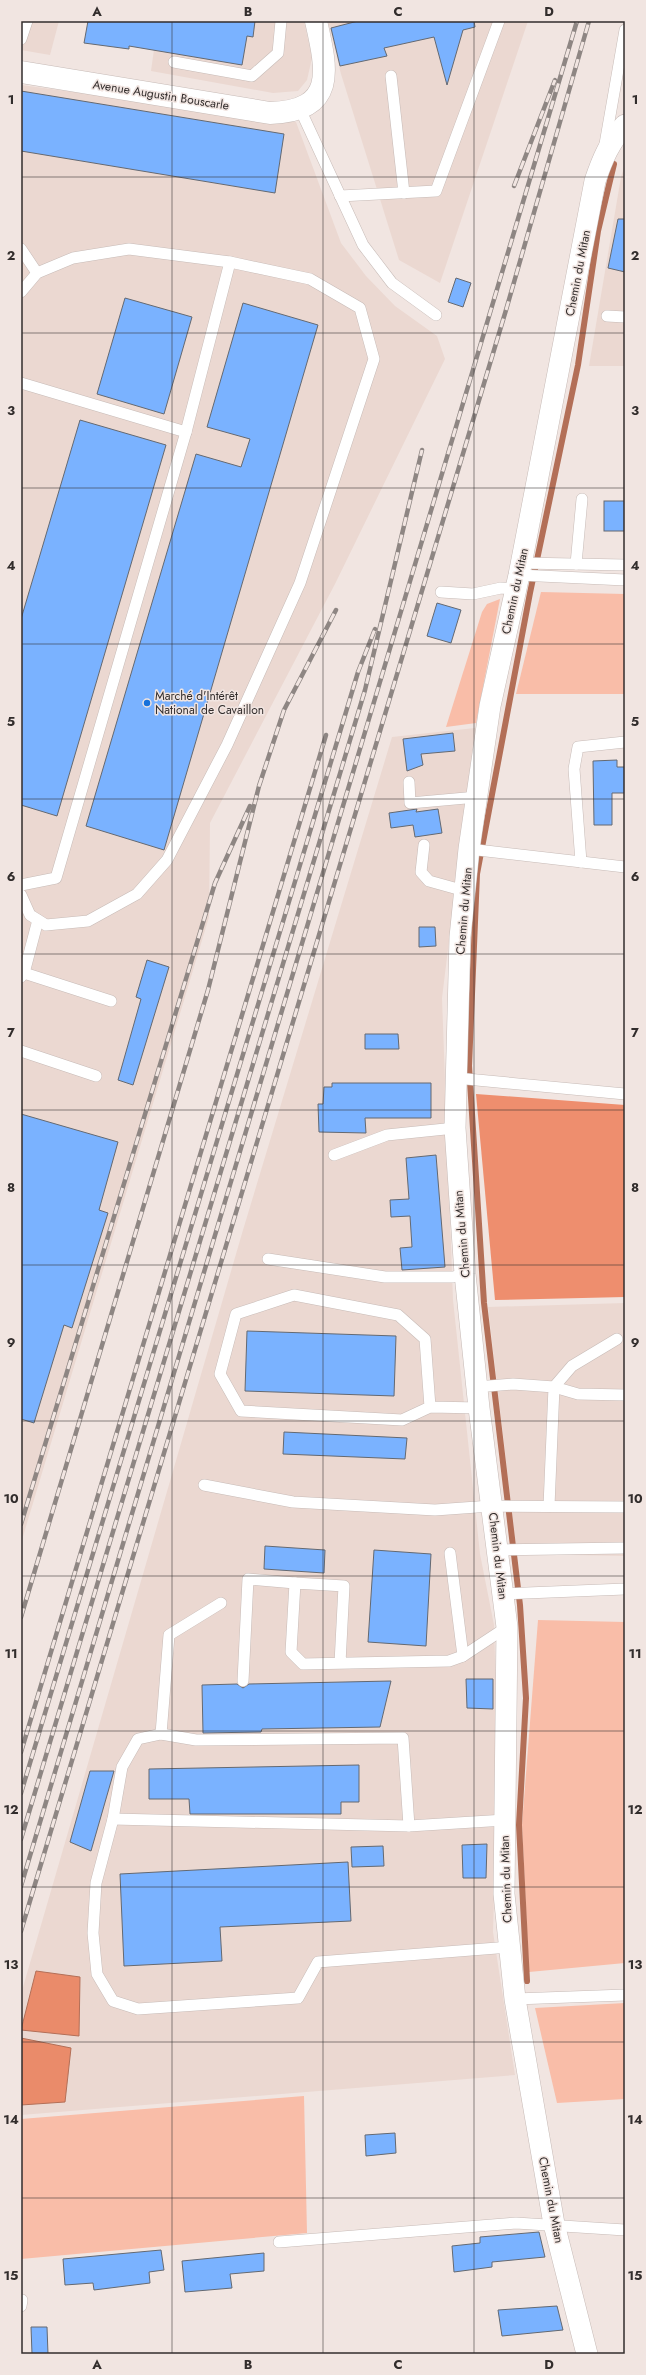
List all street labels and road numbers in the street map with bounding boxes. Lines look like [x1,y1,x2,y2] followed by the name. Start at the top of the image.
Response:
[92,75,230,115] street label: Avenue Augustin Bouscarle
[561,228,595,318] street label: Chemin du Mitan
[497,546,533,636] street label: Chemin du Mitan
[451,867,477,955] street label: Chemin du Mitan
[449,1190,475,1278] street label: Chemin du Mitan
[484,1511,512,1601] street label: Chemin du Mitan
[495,1835,517,1923] street label: Chemin du Mitan
[534,2155,568,2245] street label: Chemin du Mitan

